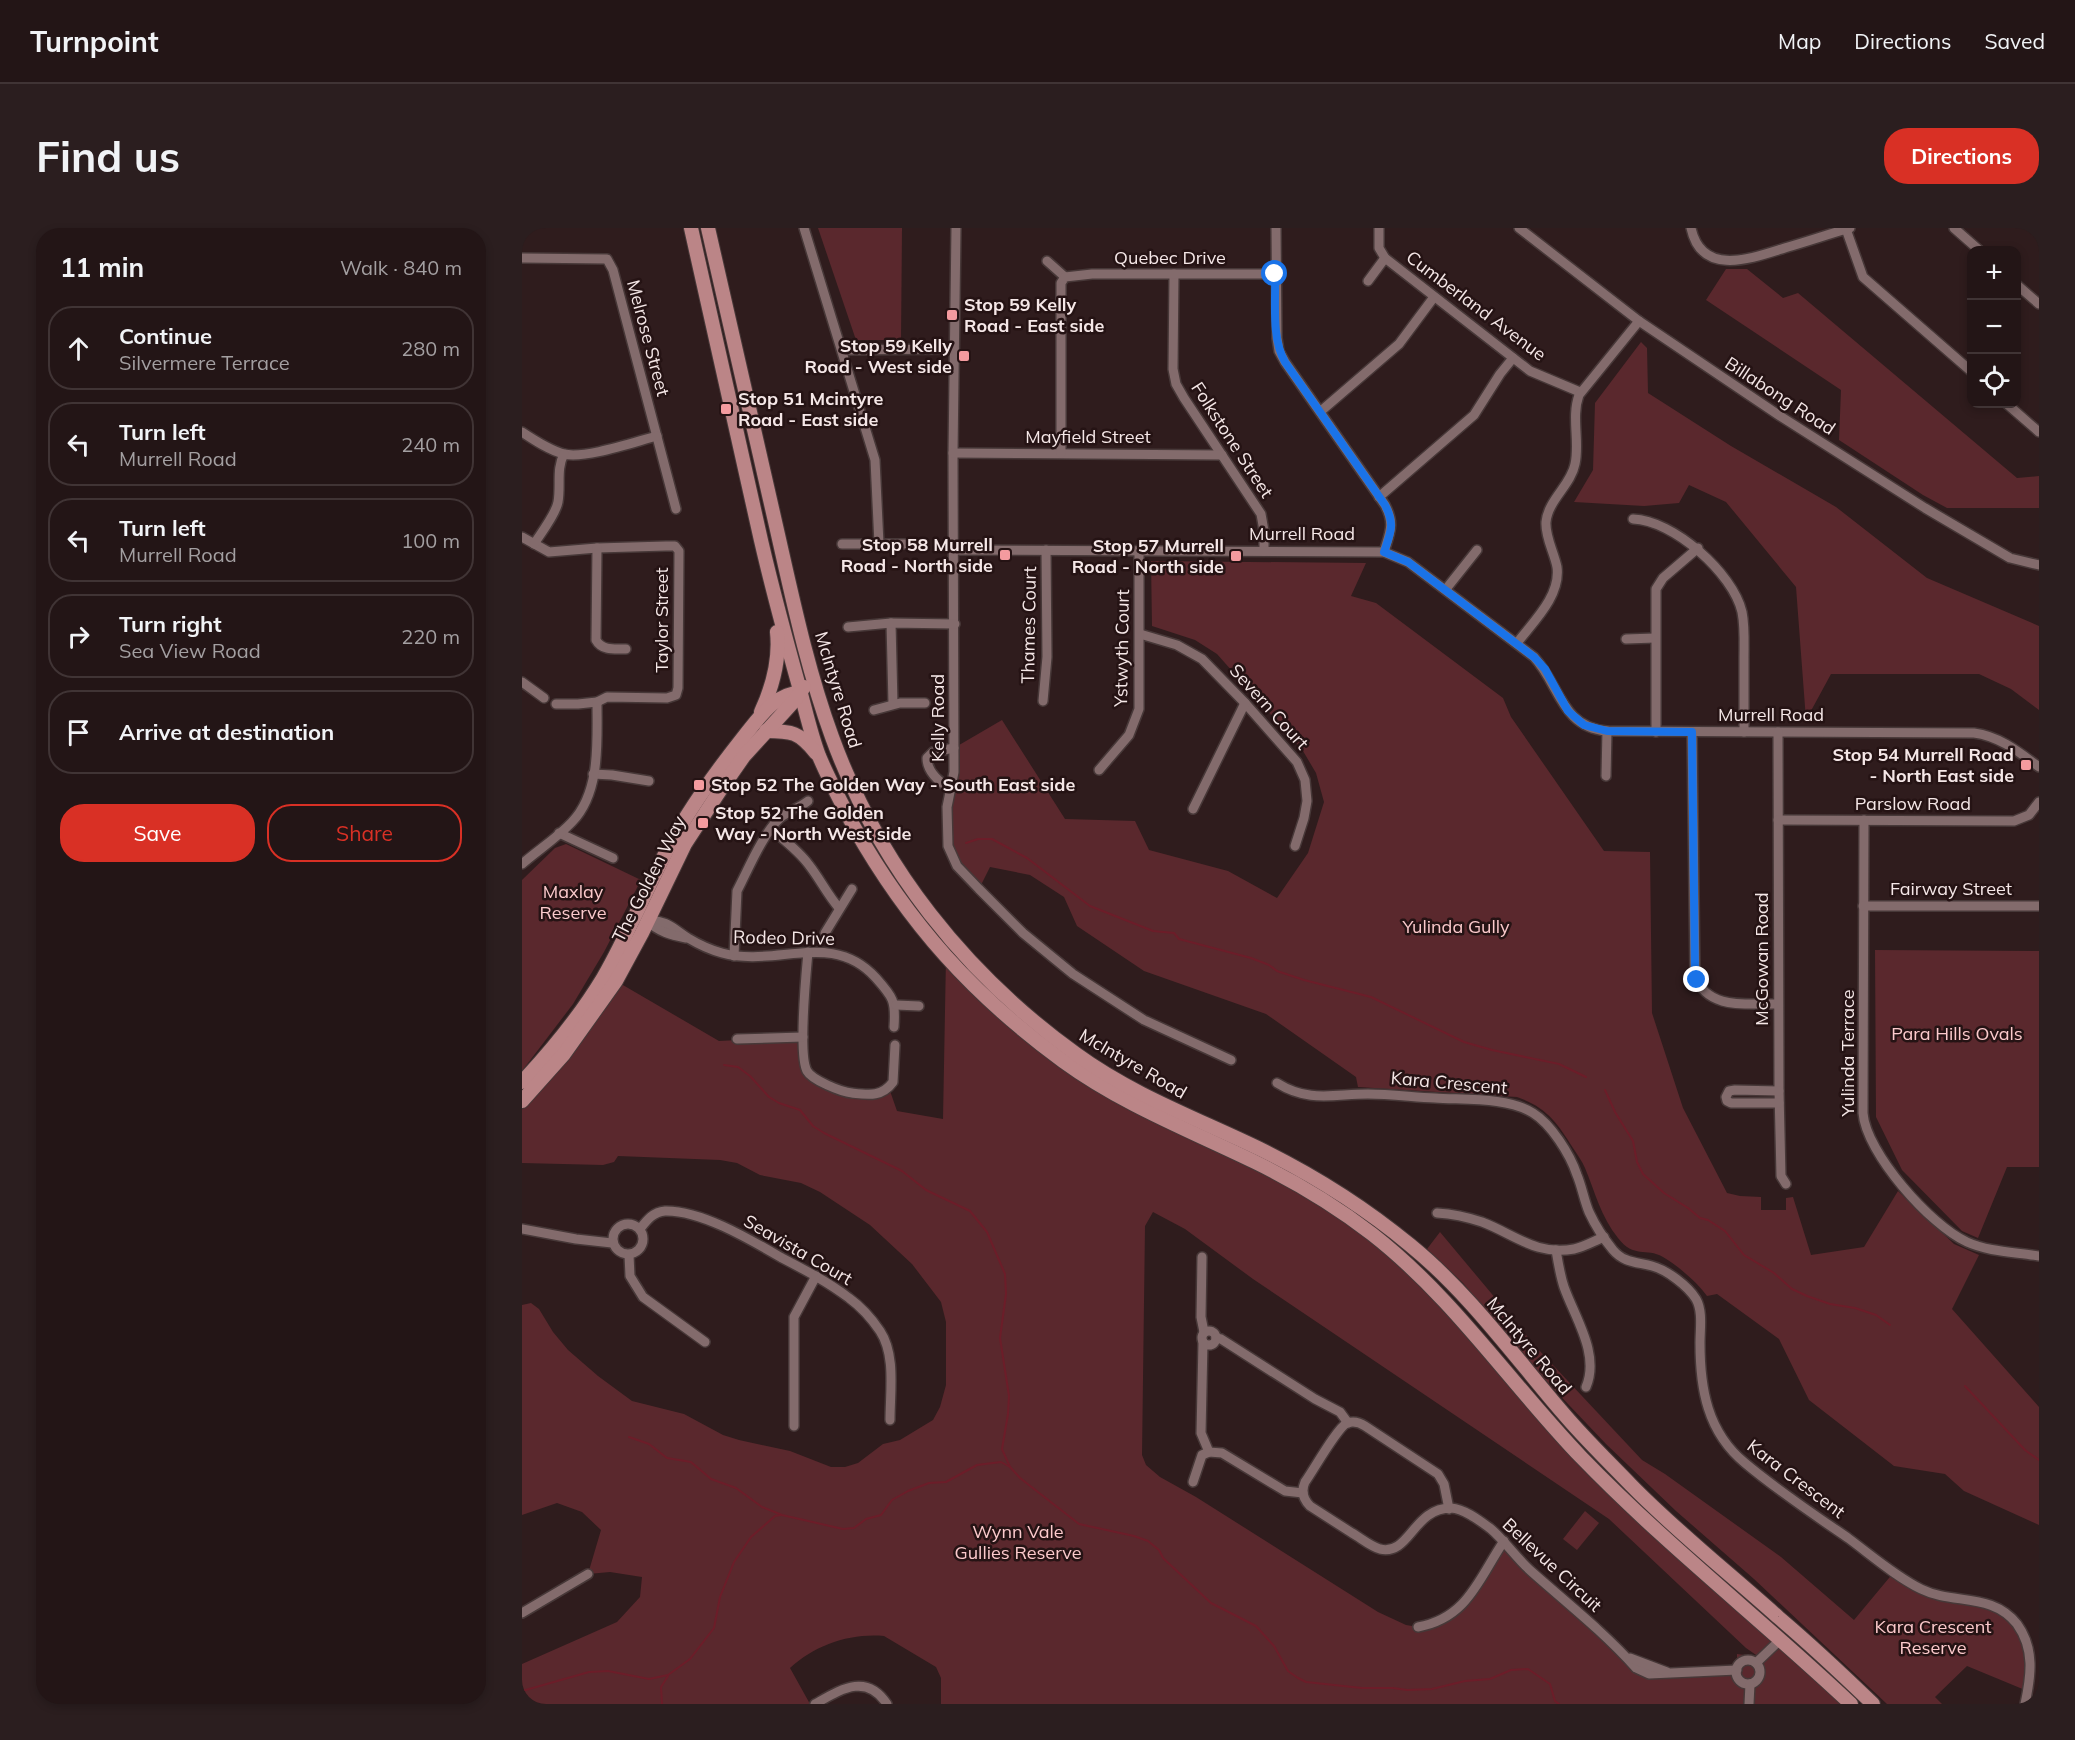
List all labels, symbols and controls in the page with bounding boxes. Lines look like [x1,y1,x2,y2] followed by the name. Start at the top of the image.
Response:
[30,24,159,59] text: Turnpoint
[1778,28,1821,54] text: Map
[1854,28,1951,54] text: Directions
[1984,28,2045,54] text: Saved
[1884,128,2039,184] button: Directions
[36,130,180,183] text: Find us
[1402,245,1551,366] street label: Cumberland Avenue
[1114,246,1226,269] street label: Quebec Drive
[1967,246,2021,408] map controls
[1967,246,2021,300] button: +
[60,251,144,284] text: 11 min
[340,255,462,280] text: Walk · 840 m
[1261,260,1287,286] route start
[622,277,675,399] street label: Melrose Street
[964,293,1104,337] place label: Stop 59 Kelly Road - East side
[1967,300,2021,354] button: −
[945,308,959,322] marker: Stop 59 Kelly Road - East side
[119,322,212,350] text: Continue
[62,332,95,365] icon: ahead
[805,334,952,378] place label: Stop 59 Kelly Road - West side
[401,336,460,361] text: 280 m
[957,349,971,363] marker: Stop 59 Kelly Road - West side
[119,350,290,375] text: Silvermere Terrace
[1721,351,1840,440] street label: Billabong Road
[1967,354,2021,408] button: locate
[1186,377,1278,502] street label: Folkstone Street
[738,387,883,431] place label: Stop 51 Mcintyre Road - East side
[719,402,733,416] marker: Stop 51 Mcintyre Road - East side
[119,418,206,446] text: Turn left
[1025,425,1151,448] street label: Mayfield Street
[62,428,95,461] icon: left
[401,432,460,457] text: 240 m
[119,446,237,471] text: Murrell Road
[119,514,206,542] text: Turn left
[1249,522,1355,545] street label: Murrell Road
[62,524,95,557] icon: left
[401,528,460,553] text: 100 m
[841,533,993,577] place label: Stop 58 Murrell Road - North side
[1072,534,1224,578] place label: Stop 57 Murrell Road - North side
[119,542,237,567] text: Murrell Road
[998,548,1012,562] marker: Stop 58 Murrell Road - North side
[1229,549,1243,563] marker: Stop 57 Murrell Road - North side
[1016,566,1041,684] street label: Thames Court
[650,567,673,673] street label: Taylor Street
[1109,589,1134,708] street label: Ystwyth Court
[119,610,222,638] text: Turn right
[62,620,95,653] icon: right
[401,624,460,649] text: 220 m
[810,629,867,751] street label: McIntyre Road
[119,638,261,663] text: Sea View Road
[1225,659,1314,754] street label: Severn Court
[926,674,949,762] street label: Kelly Road
[1718,703,1824,726] street label: Murrell Road
[62,716,95,749] icon: arrive
[119,718,334,746] text: Arrive at destination
[1833,743,2014,787] place label: Stop 54 Murrell Road - North East side
[2019,758,2033,772] marker: Stop 54 Murrell Road - North East side
[711,773,1075,796] place label: Stop 52 The Golden Way - South East side
[692,778,706,792] marker: Stop 52 The Golden Way - South East side
[1855,792,1971,815] street label: Parslow Road
[715,801,912,845] place label: Stop 52 The Golden Way - North West side
[60,804,255,862] button: Save
[267,804,462,862] button: Share
[607,811,690,946] street label: The Golden Way
[696,816,710,830] marker: Stop 52 The Golden Way - North West side
[1890,877,2012,900] street label: Fairway Street
[539,880,607,924] park label: Maxlay Reserve
[1750,892,1773,1026] street label: McGowan Road
[1401,915,1510,938] park label: Yulinda Gully
[733,925,835,950] street label: Rodeo Drive
[1683,966,1709,992] route end
[1836,989,1859,1118] street label: Yulinda Terrace
[1891,1022,2023,1045] park label: Para Hills Ovals
[1075,1023,1191,1104] street label: McIntyre Road
[1390,1066,1508,1099] street label: Kara Crescent
[740,1209,857,1290] street label: Seavista Court
[1482,1292,1577,1399] street label: McIntyre Road
[1743,1434,1850,1523] street label: Kara Crescent
[1498,1513,1607,1617] street label: Bellevue Circuit
[955,1520,1081,1564] park label: Wynn Vale Gullies Reserve
[1875,1615,1991,1659] park label: Kara Crescent Reserve

